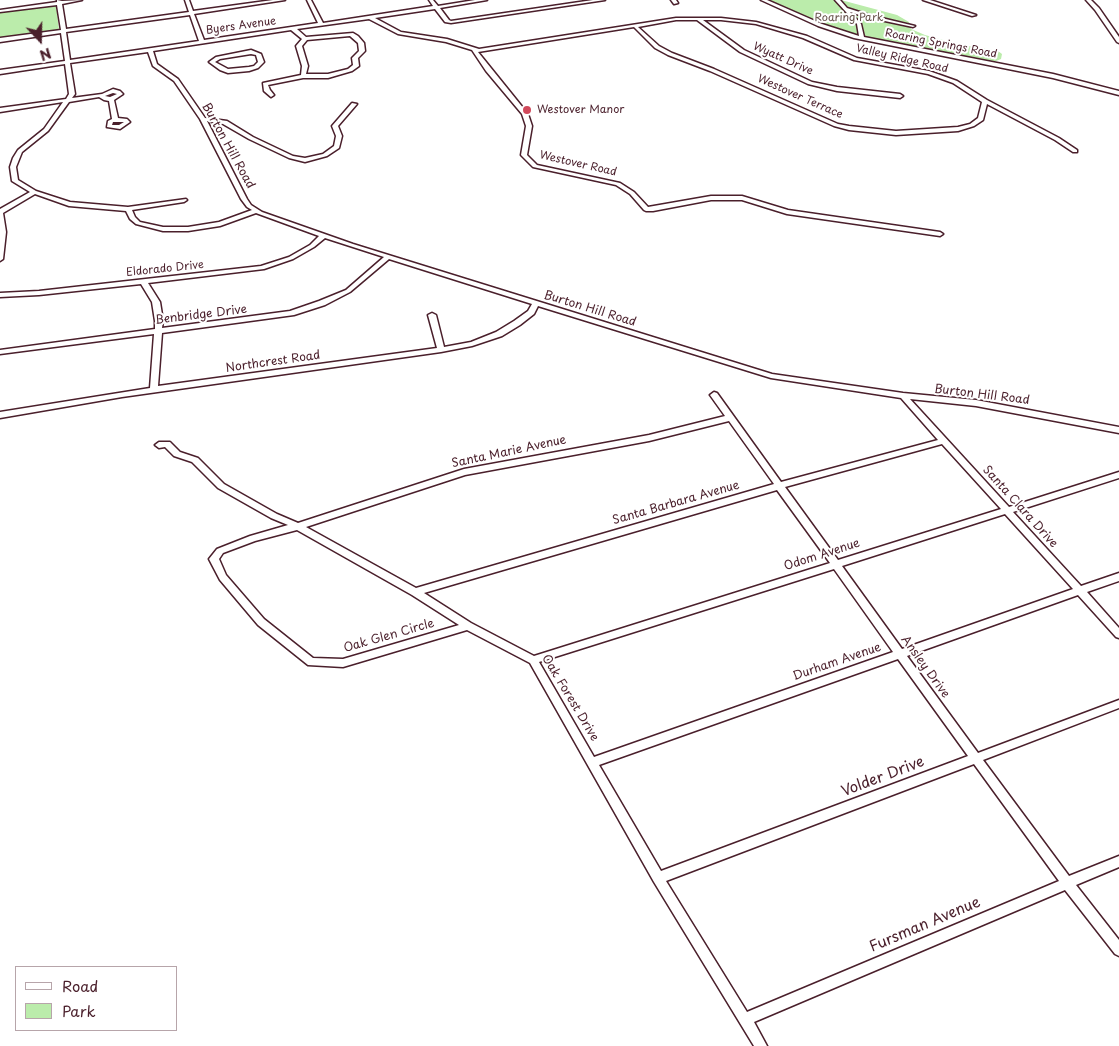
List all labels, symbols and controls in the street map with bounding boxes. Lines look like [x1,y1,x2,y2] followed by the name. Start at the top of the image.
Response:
[814,11,884,25] park label: Roaring Park
[15,15,65,65] north arrow
[205,15,277,37] street label: Byers Avenue
[884,27,998,61] street label: Roaring Springs Road
[751,40,815,78] street label: Wyatt Drive
[855,42,949,76] street label: Valley Ridge Road
[37,43,54,66] text: N
[755,72,845,122] street label: Westover Terrace
[198,101,258,191] street label: Burton Hill Road
[537,103,624,117] place label: Westover Manor
[521,104,533,116] marker: Westover Manor
[538,149,618,179] street label: Westover Road
[126,258,204,280] street label: Eldorado Drive
[542,288,638,330] street label: Burton Hill Road
[154,302,248,328] street label: Benbridge Drive
[225,348,321,376] street label: Northcrest Road
[934,382,1030,408] street label: Burton Hill Road
[450,433,568,471] street label: Santa Marie Avenue
[979,463,1061,551] street label: Santa Clara Drive
[611,478,741,528] street label: Santa Barbara Avenue
[782,536,862,574] street label: Odom Avenue
[342,616,436,656] street label: Oak Glen Circle
[898,633,952,701] street label: Ansley Drive
[791,640,883,684] street label: Durham Avenue
[538,652,602,744] street label: Oak Forest Drive
[839,753,927,801] street label: Volder Drive
[867,894,983,956] street label: Fursman Avenue
[15,966,178,1031] legend
[62,974,98,997] text: Road
[62,999,96,1022] text: Park

